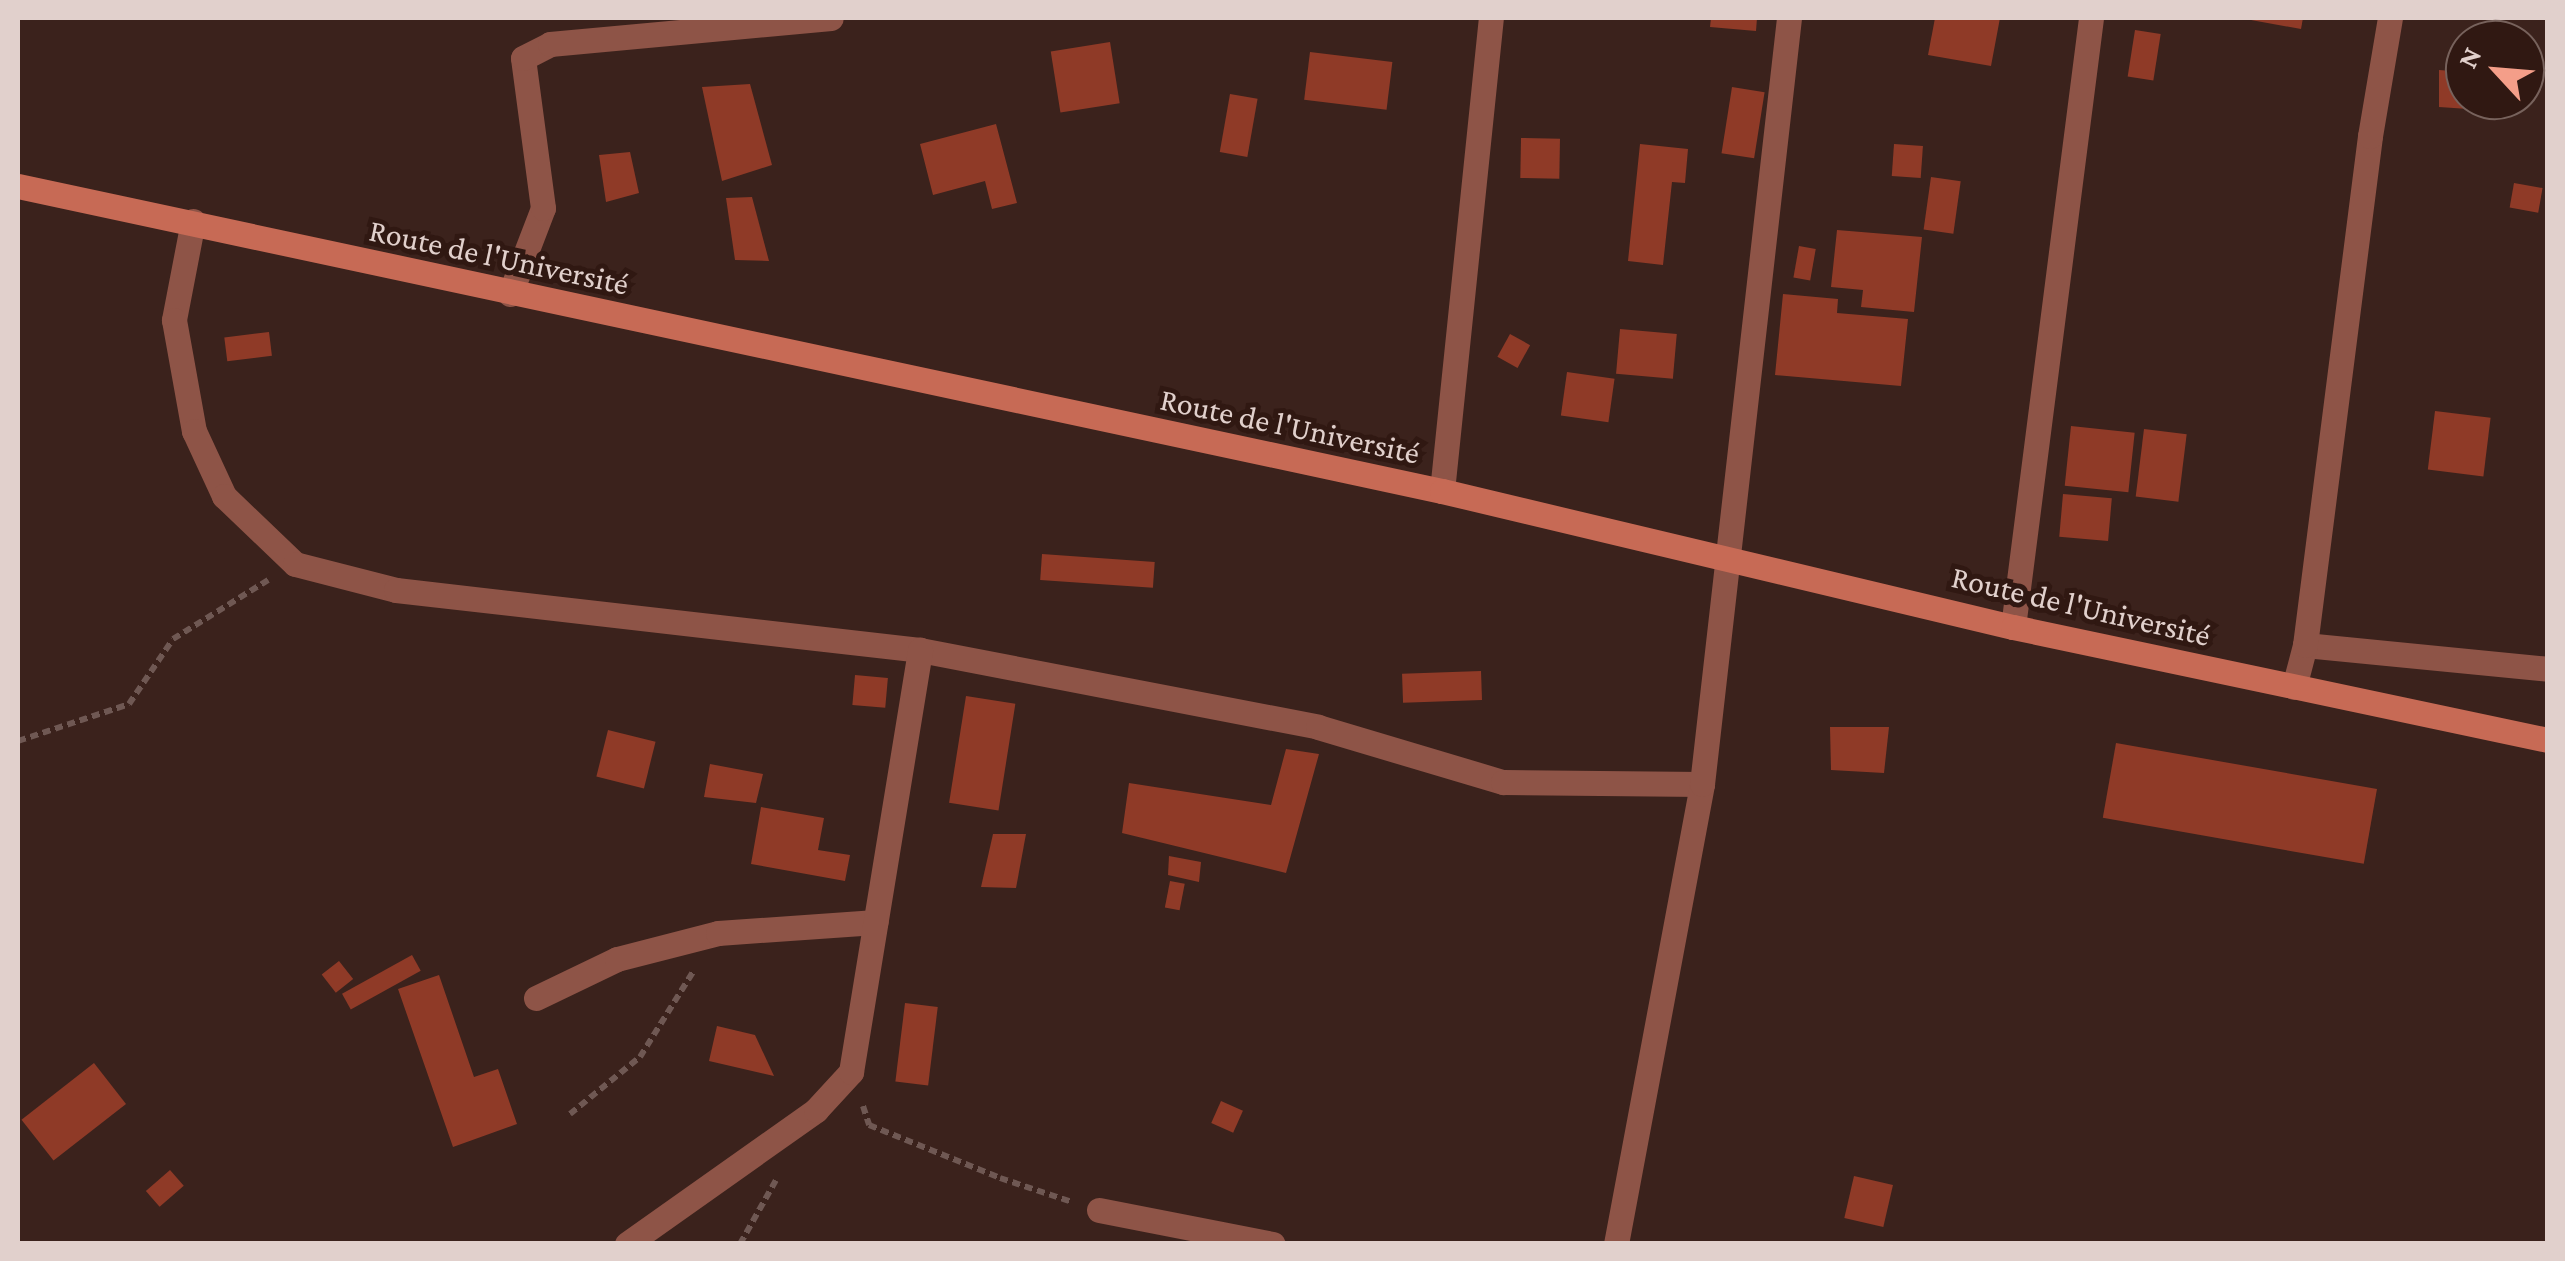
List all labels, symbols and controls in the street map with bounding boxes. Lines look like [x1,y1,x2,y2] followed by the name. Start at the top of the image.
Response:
[2445,20,2545,120] north arrow
[2451,42,2488,73] text: N
[366,211,632,303] street label: Route de l'Université
[1157,380,1423,472] street label: Route de l'Université
[1948,558,2214,654] street label: Route de l'Université

